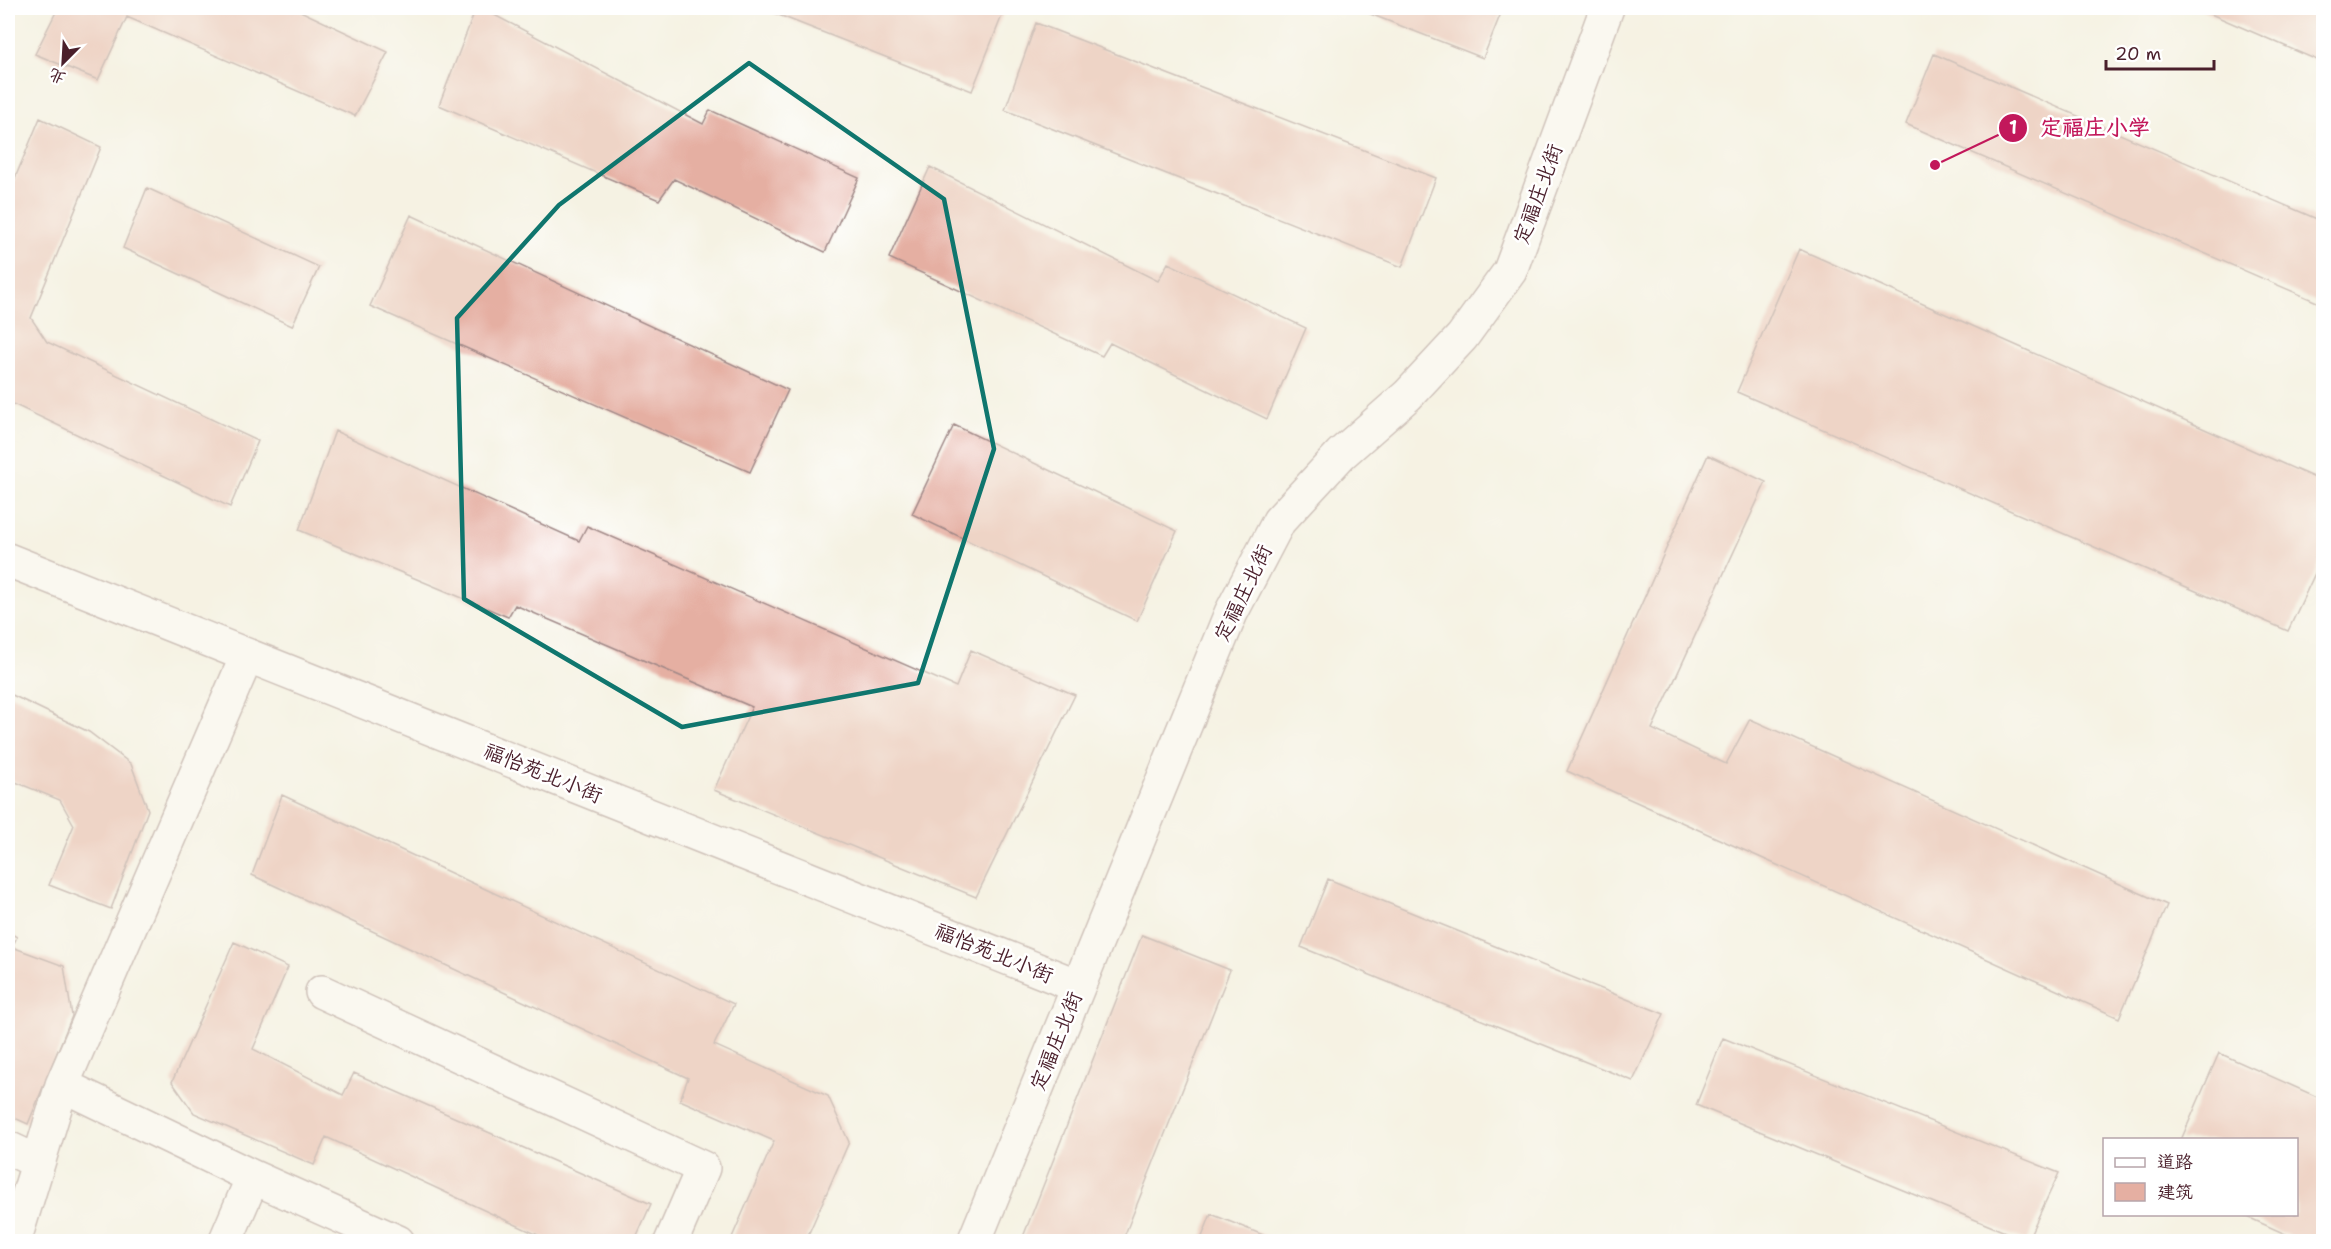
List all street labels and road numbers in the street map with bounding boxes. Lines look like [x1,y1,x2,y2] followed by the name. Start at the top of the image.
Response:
[1507,140,1569,248] street label: 定福庄北街
[1207,540,1279,646] street label: 定福庄北街
[479,736,607,810] street label: 福怡苑北小街
[930,916,1058,990] street label: 福怡苑北小街
[1023,987,1089,1095] street label: 定福庄北街

